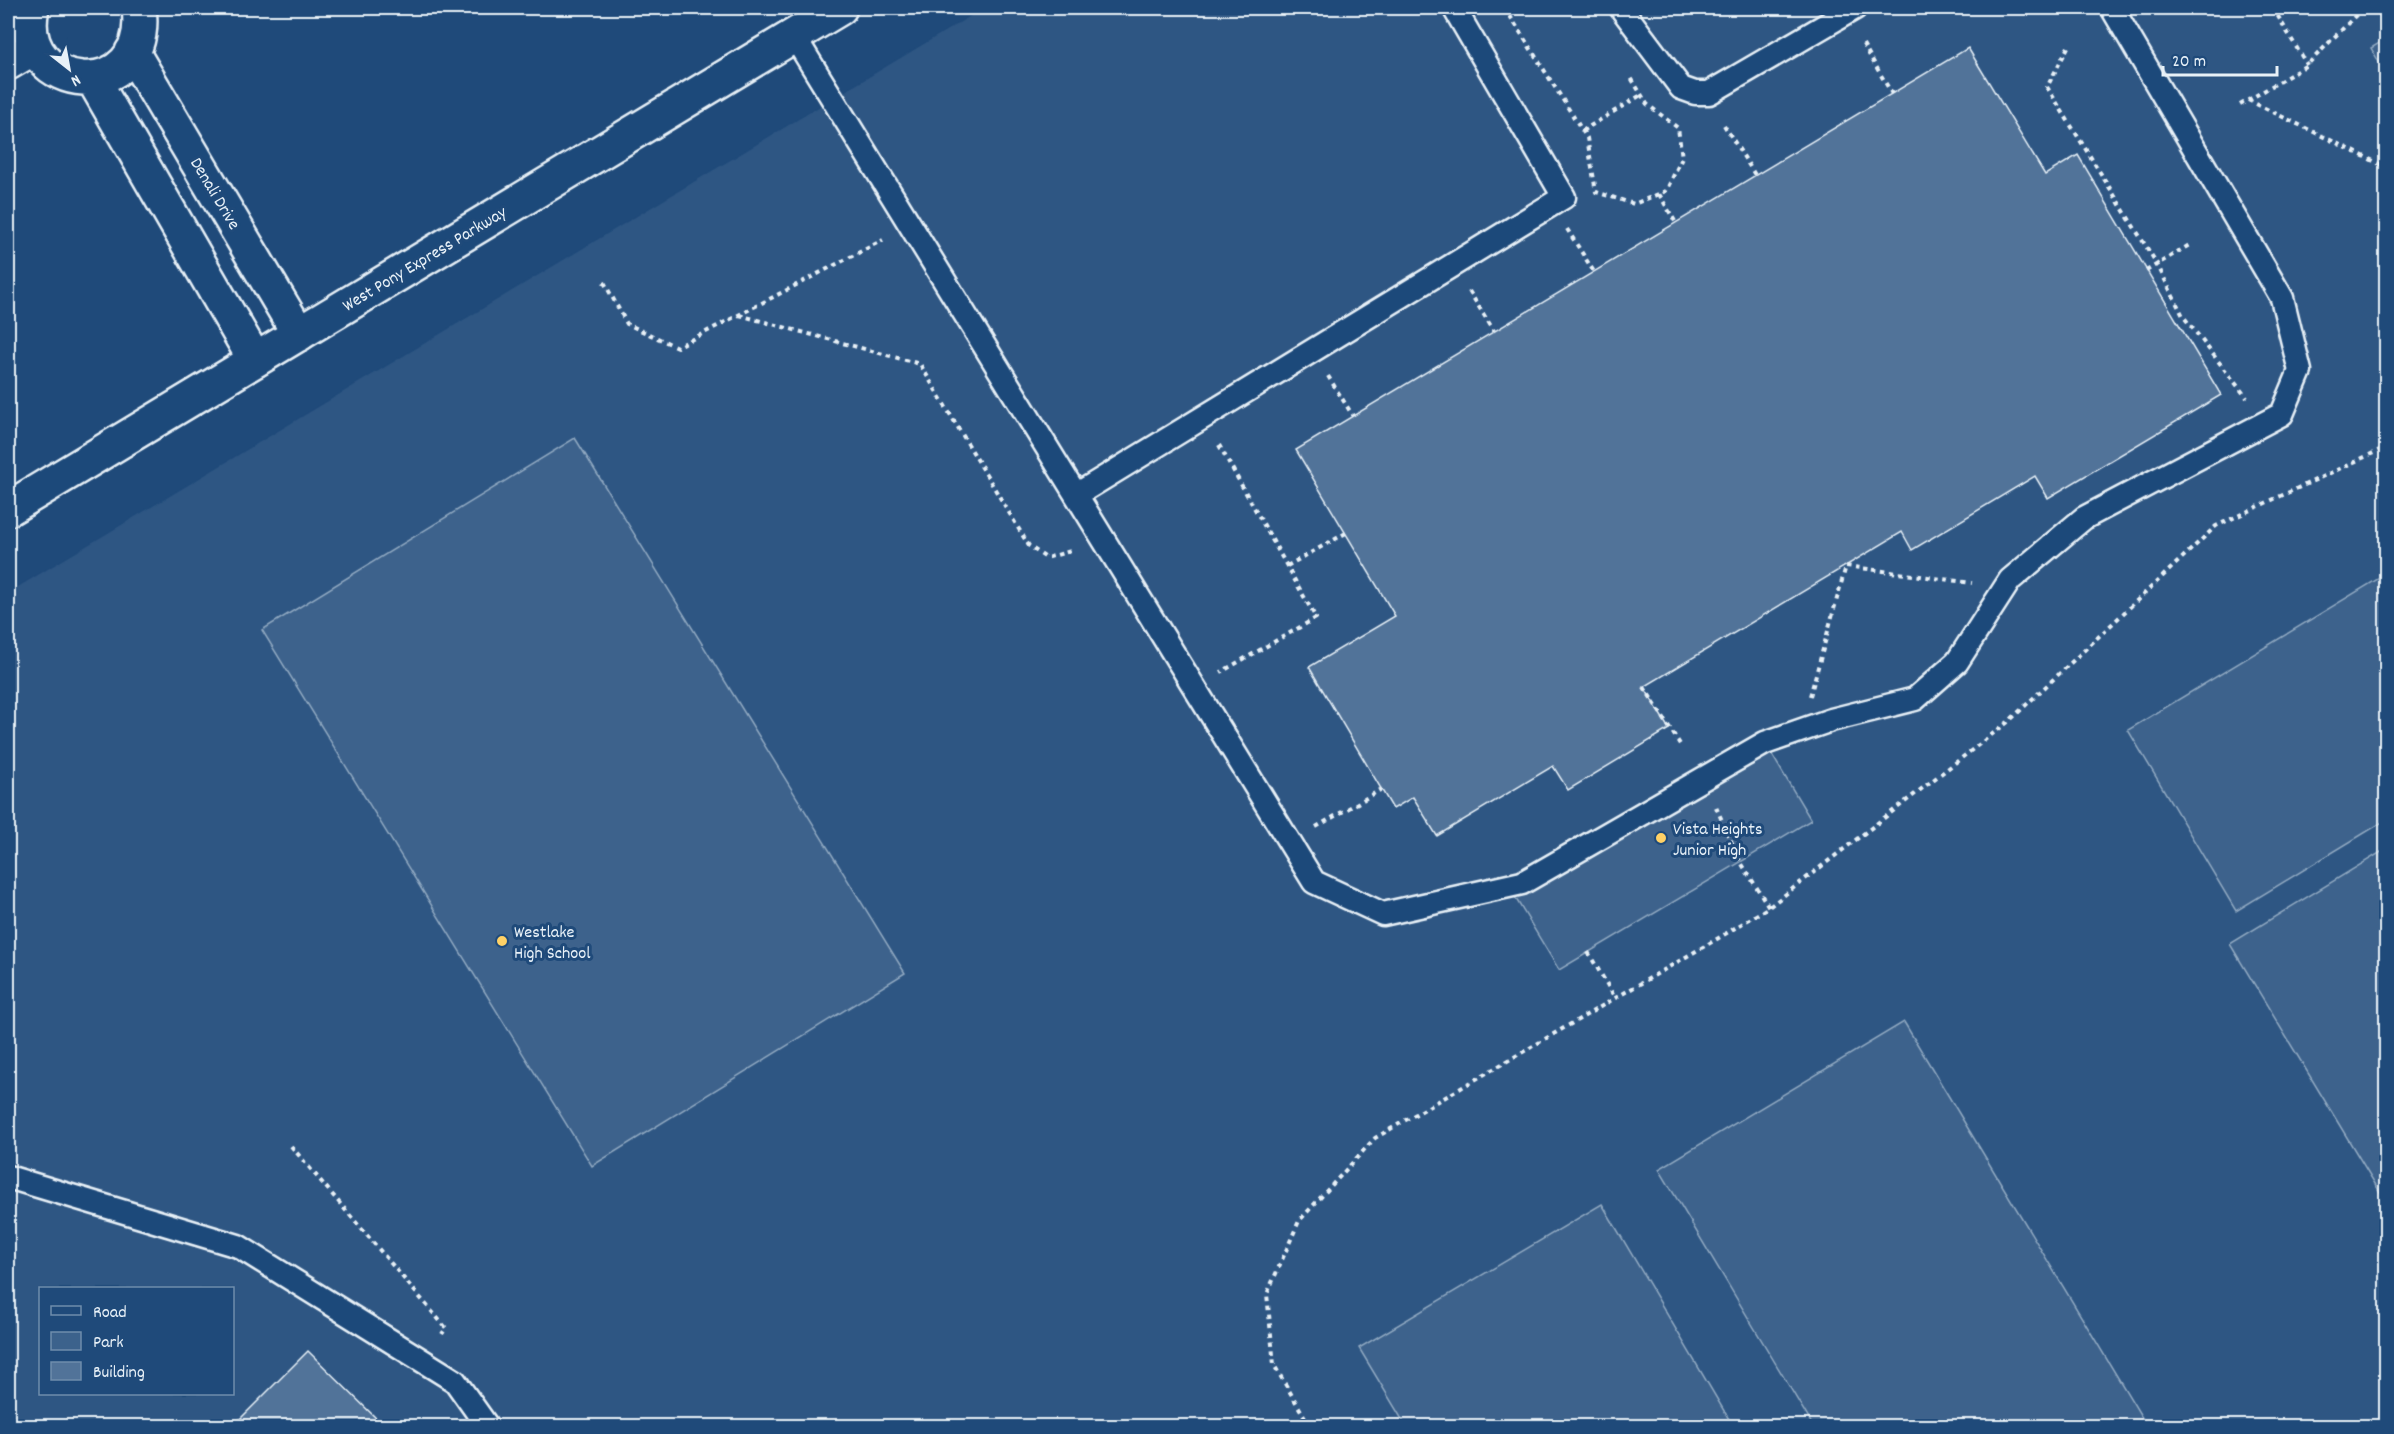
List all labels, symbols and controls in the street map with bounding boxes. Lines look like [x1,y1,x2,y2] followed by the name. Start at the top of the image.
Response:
[39,39,99,99] north arrow
[2163,39,2277,77] scale bar
[2172,50,2206,75] text: 20 m
[66,68,85,92] text: N
[182,153,245,235] street label: Denali Drive
[338,201,513,319] street label: West Pony Express Parkway
[1673,818,1763,864] place label: Vista Heights Junior High
[1654,831,1668,845] marker: Vista Heights Junior High
[514,921,591,967] place label: Westlake High School
[495,934,509,948] marker: Westlake High School
[39,1287,234,1395] legend
[93,1301,127,1326] text: Road
[93,1331,124,1356] text: Park
[93,1361,145,1386] text: Building

